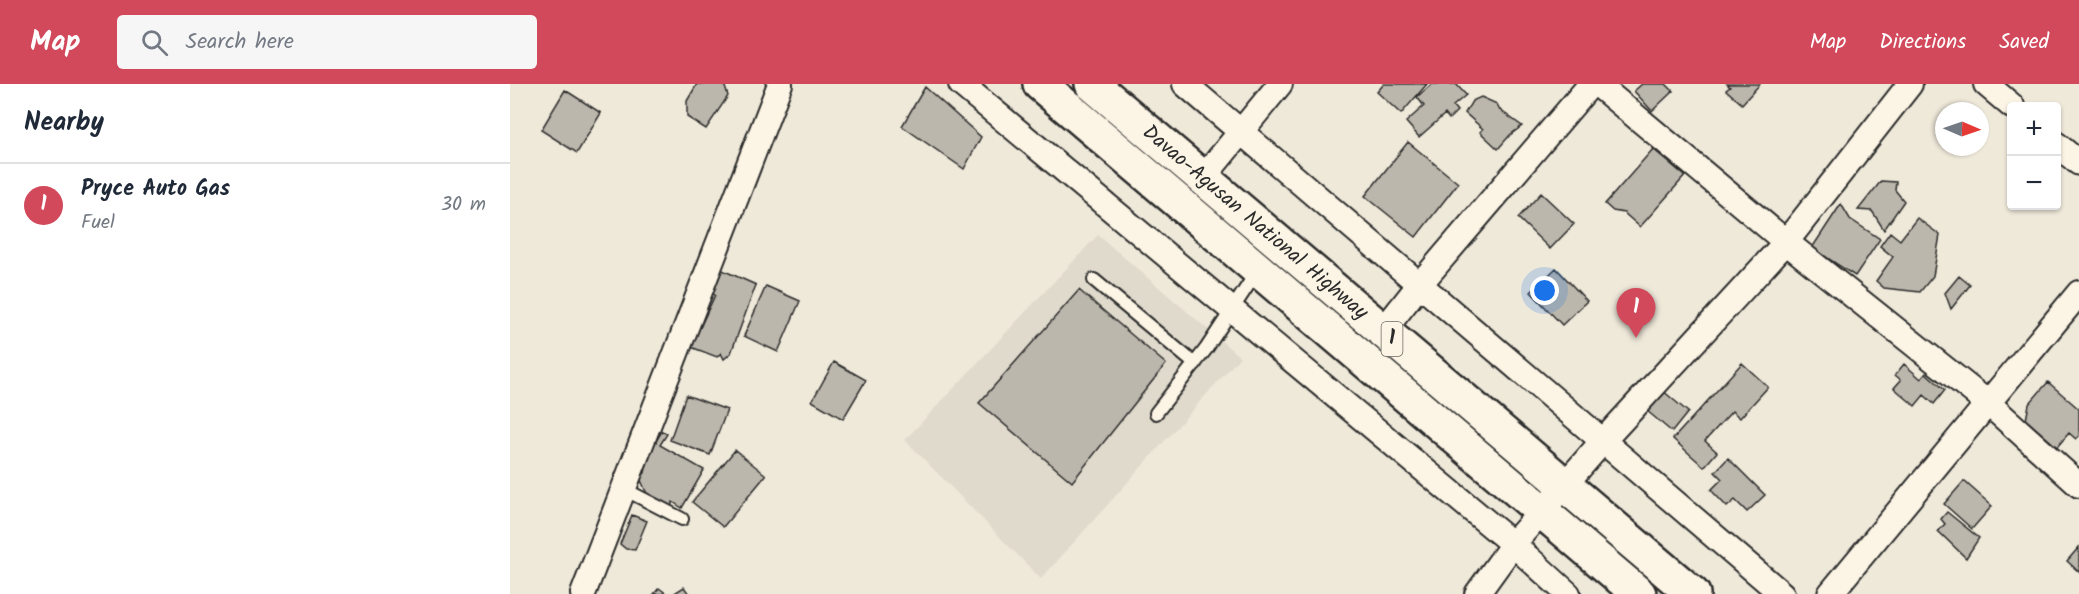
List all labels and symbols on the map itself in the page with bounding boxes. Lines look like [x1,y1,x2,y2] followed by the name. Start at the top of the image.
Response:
[1935,102,1989,156] north arrow
[1135,117,1376,328] street label: Davao-Agusan National Highway
[1530,276,1559,305] your location
[1616,288,1656,338] pin: 1
[1382,322,1402,356] road number: 1

